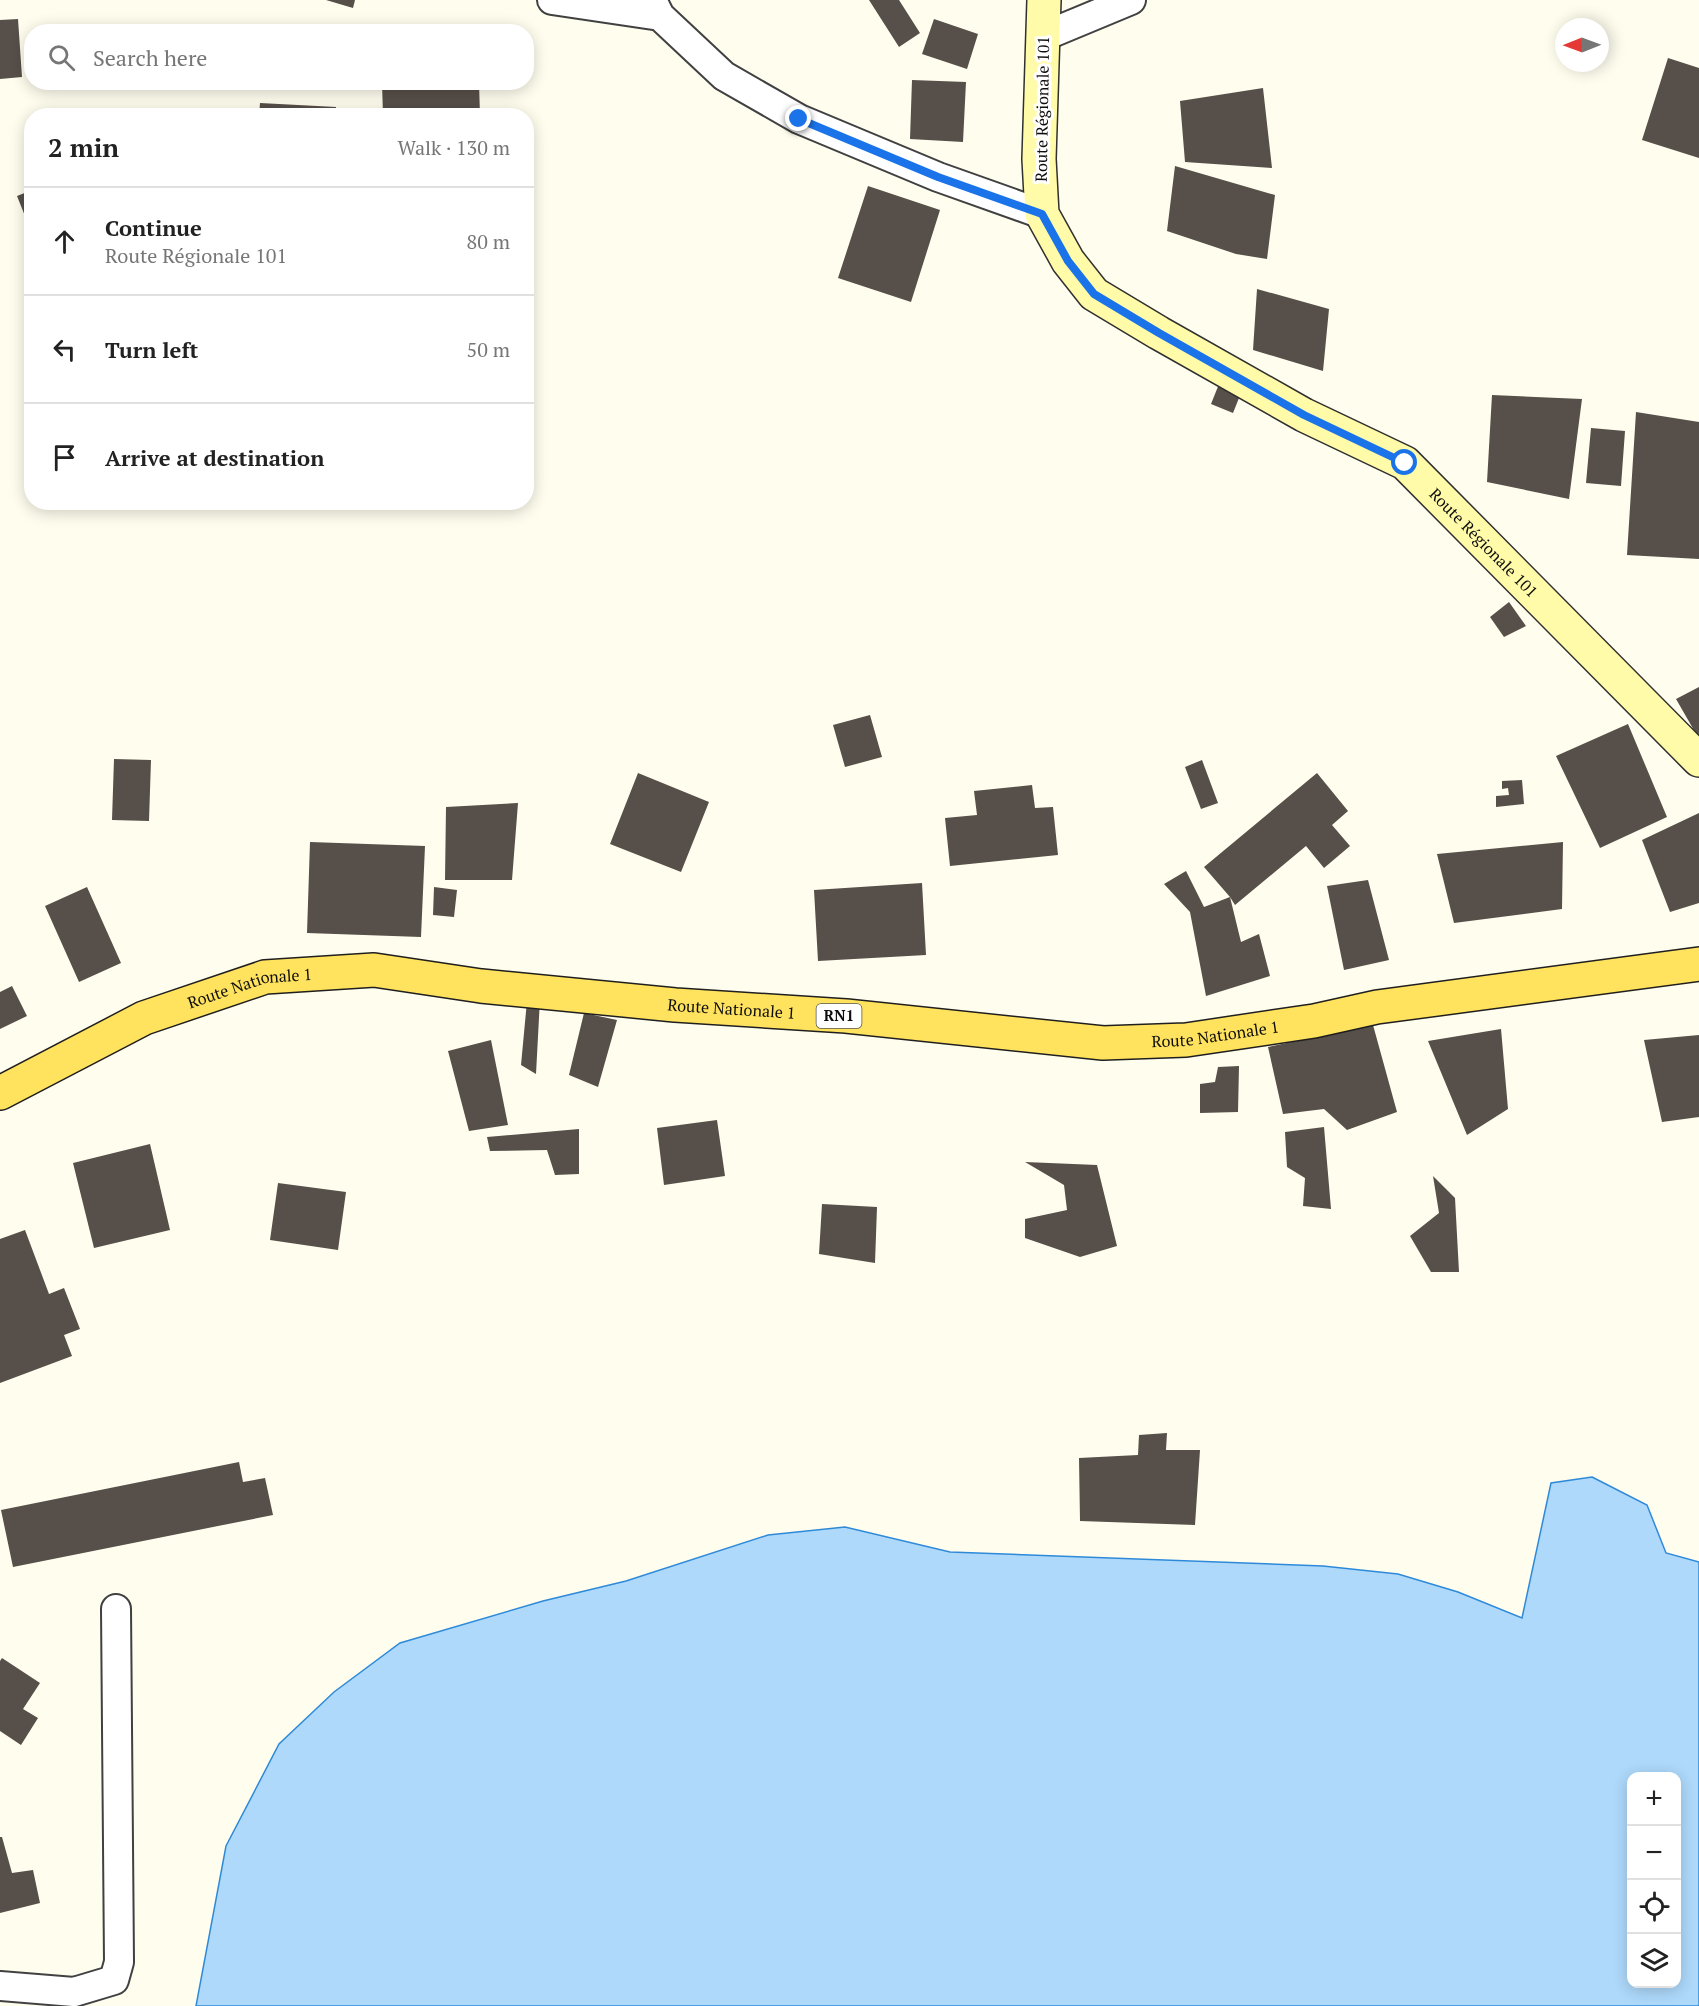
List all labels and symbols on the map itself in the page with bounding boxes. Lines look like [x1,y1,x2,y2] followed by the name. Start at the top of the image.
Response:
[1555,18,1609,72] north arrow
[1030,36,1054,182] street label: Route Régionale 101
[785,105,811,131] route end
[1391,449,1417,475] route start
[1425,483,1543,602] street label: Route Régionale 101
[185,963,313,1013] street label: Route Nationale 1
[666,993,796,1024] street label: Route Nationale 1
[816,1004,862,1028] road number: RN1
[1151,1015,1280,1052] street label: Route Nationale 1

